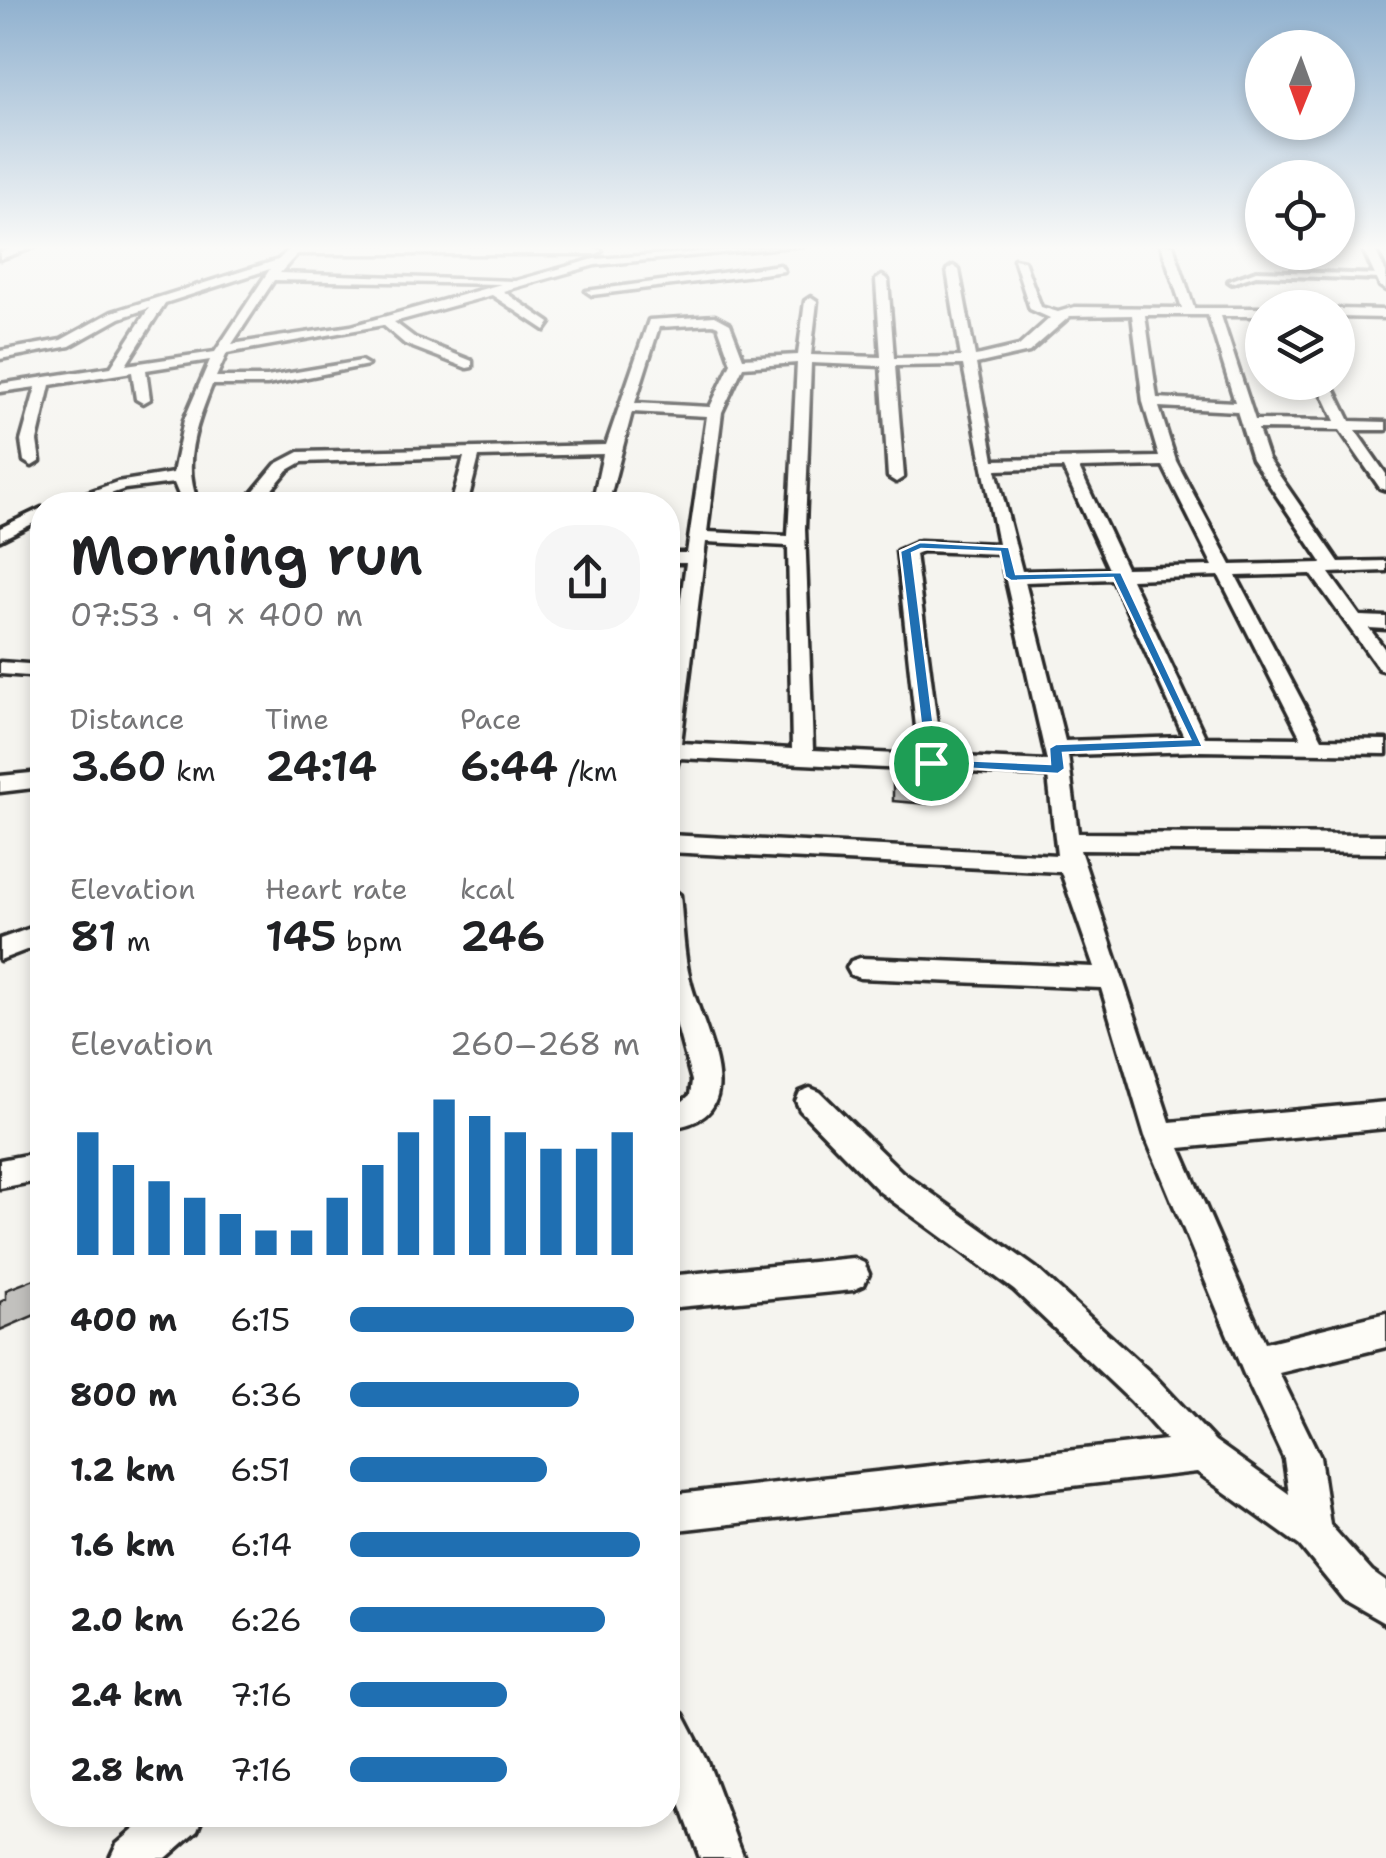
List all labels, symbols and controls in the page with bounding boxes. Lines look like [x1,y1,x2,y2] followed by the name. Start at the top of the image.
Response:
[1245,30,1355,140] north arrow
[1245,30,1355,400] map controls
[1245,160,1355,270] button: locate
[1245,290,1355,400] button: layers
[70,518,423,592] text: Morning run
[535,525,640,630] button: share
[70,593,363,636] text: 07:53 · 9 × 400 m
[70,700,185,738] text: Distance
[265,700,329,738] text: Time
[460,700,522,738] text: Pace
[889,721,974,806] pin
[904,736,959,791] icon: arrive
[70,738,167,794] text: 3.60
[265,738,377,794] text: 24:14
[460,738,558,794] text: 6:44
[167,752,216,790] text: km
[558,752,618,790] text: /km
[70,870,195,908] text: Elevation
[265,870,408,908] text: Heart rate
[460,870,514,908] text: kcal
[70,908,117,964] text: 81
[265,908,337,964] text: 145
[460,908,546,964] text: 246
[117,922,151,960] text: m
[337,922,402,960] text: bpm
[70,1022,213,1065] text: Elevation
[450,1022,640,1065] text: 260–268 m
[70,1298,177,1341] text: 400 m
[230,1298,290,1341] text: 6:15
[70,1373,177,1416] text: 800 m
[230,1373,302,1416] text: 6:36
[70,1448,175,1491] text: 1.2 km
[230,1448,291,1491] text: 6:51
[70,1523,175,1566] text: 1.6 km
[230,1523,292,1566] text: 6:14
[70,1598,184,1641] text: 2.0 km
[230,1598,302,1641] text: 6:26
[70,1673,182,1716] text: 2.4 km
[230,1673,292,1716] text: 7:16
[70,1748,184,1791] text: 2.8 km
[230,1748,292,1791] text: 7:16

